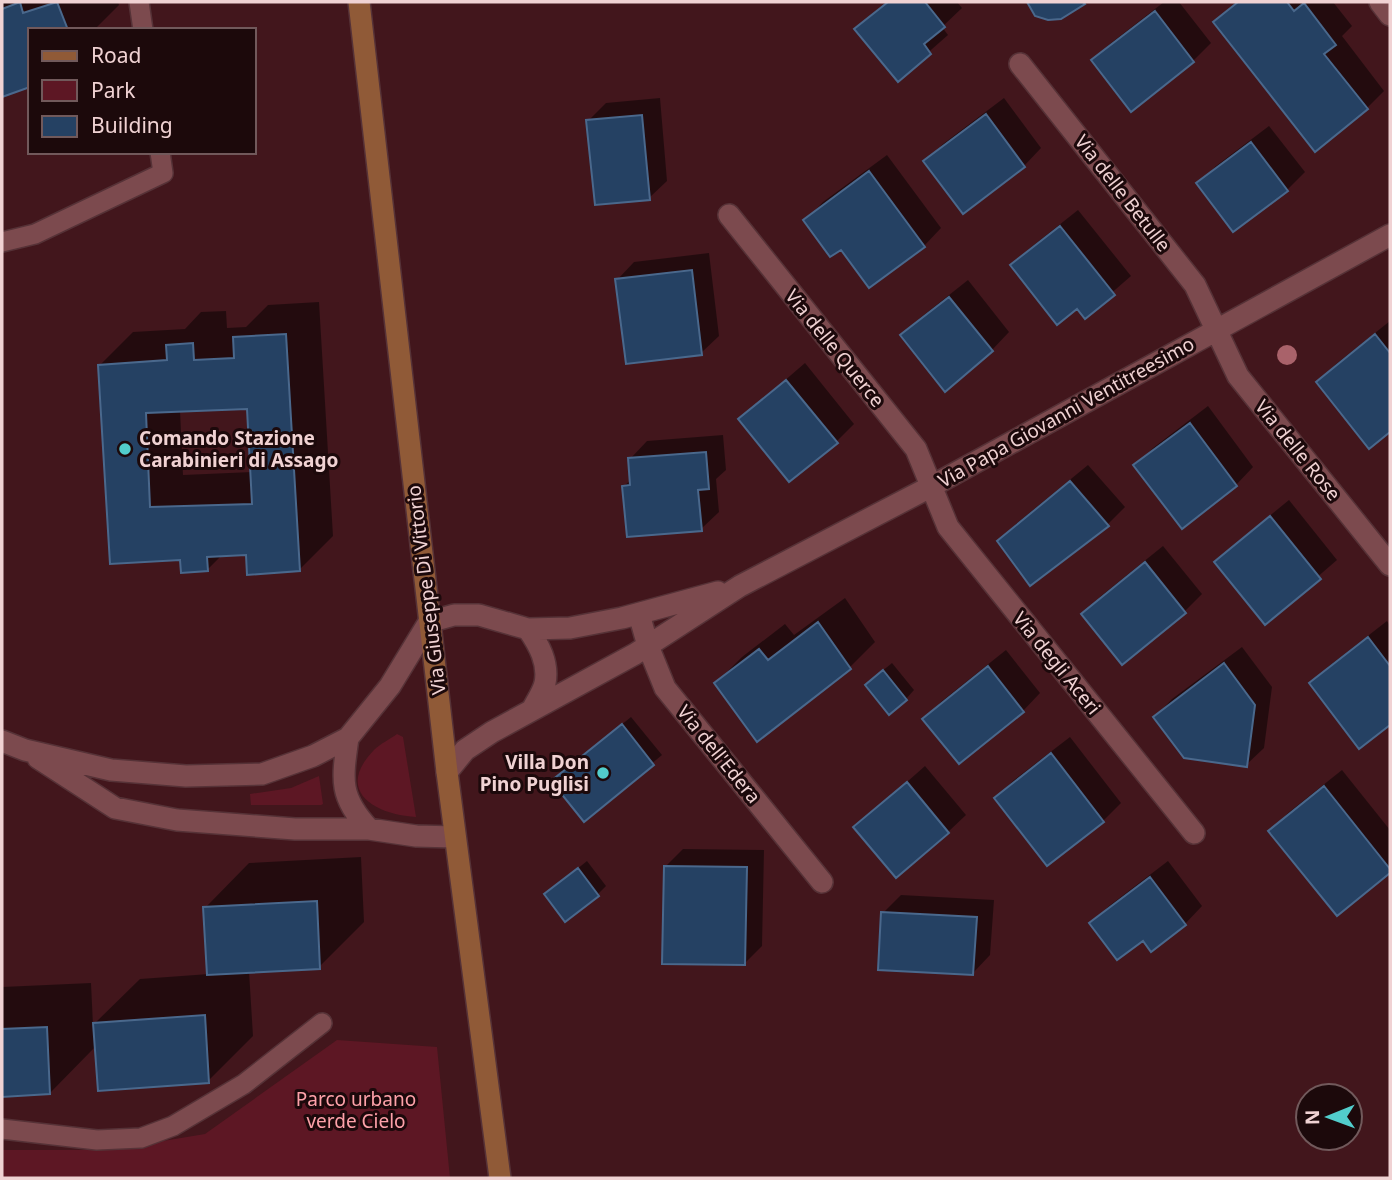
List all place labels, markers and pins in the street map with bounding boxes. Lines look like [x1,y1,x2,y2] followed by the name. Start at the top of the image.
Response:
[139,425,338,473] place label: Comando Stazione Carabinieri di Assago
[117,441,133,457] marker: Comando Stazione Carabinieri di Assago
[480,749,589,797] place label: Villa Don Pino Puglisi
[595,765,611,781] marker: Villa Don Pino Puglisi

